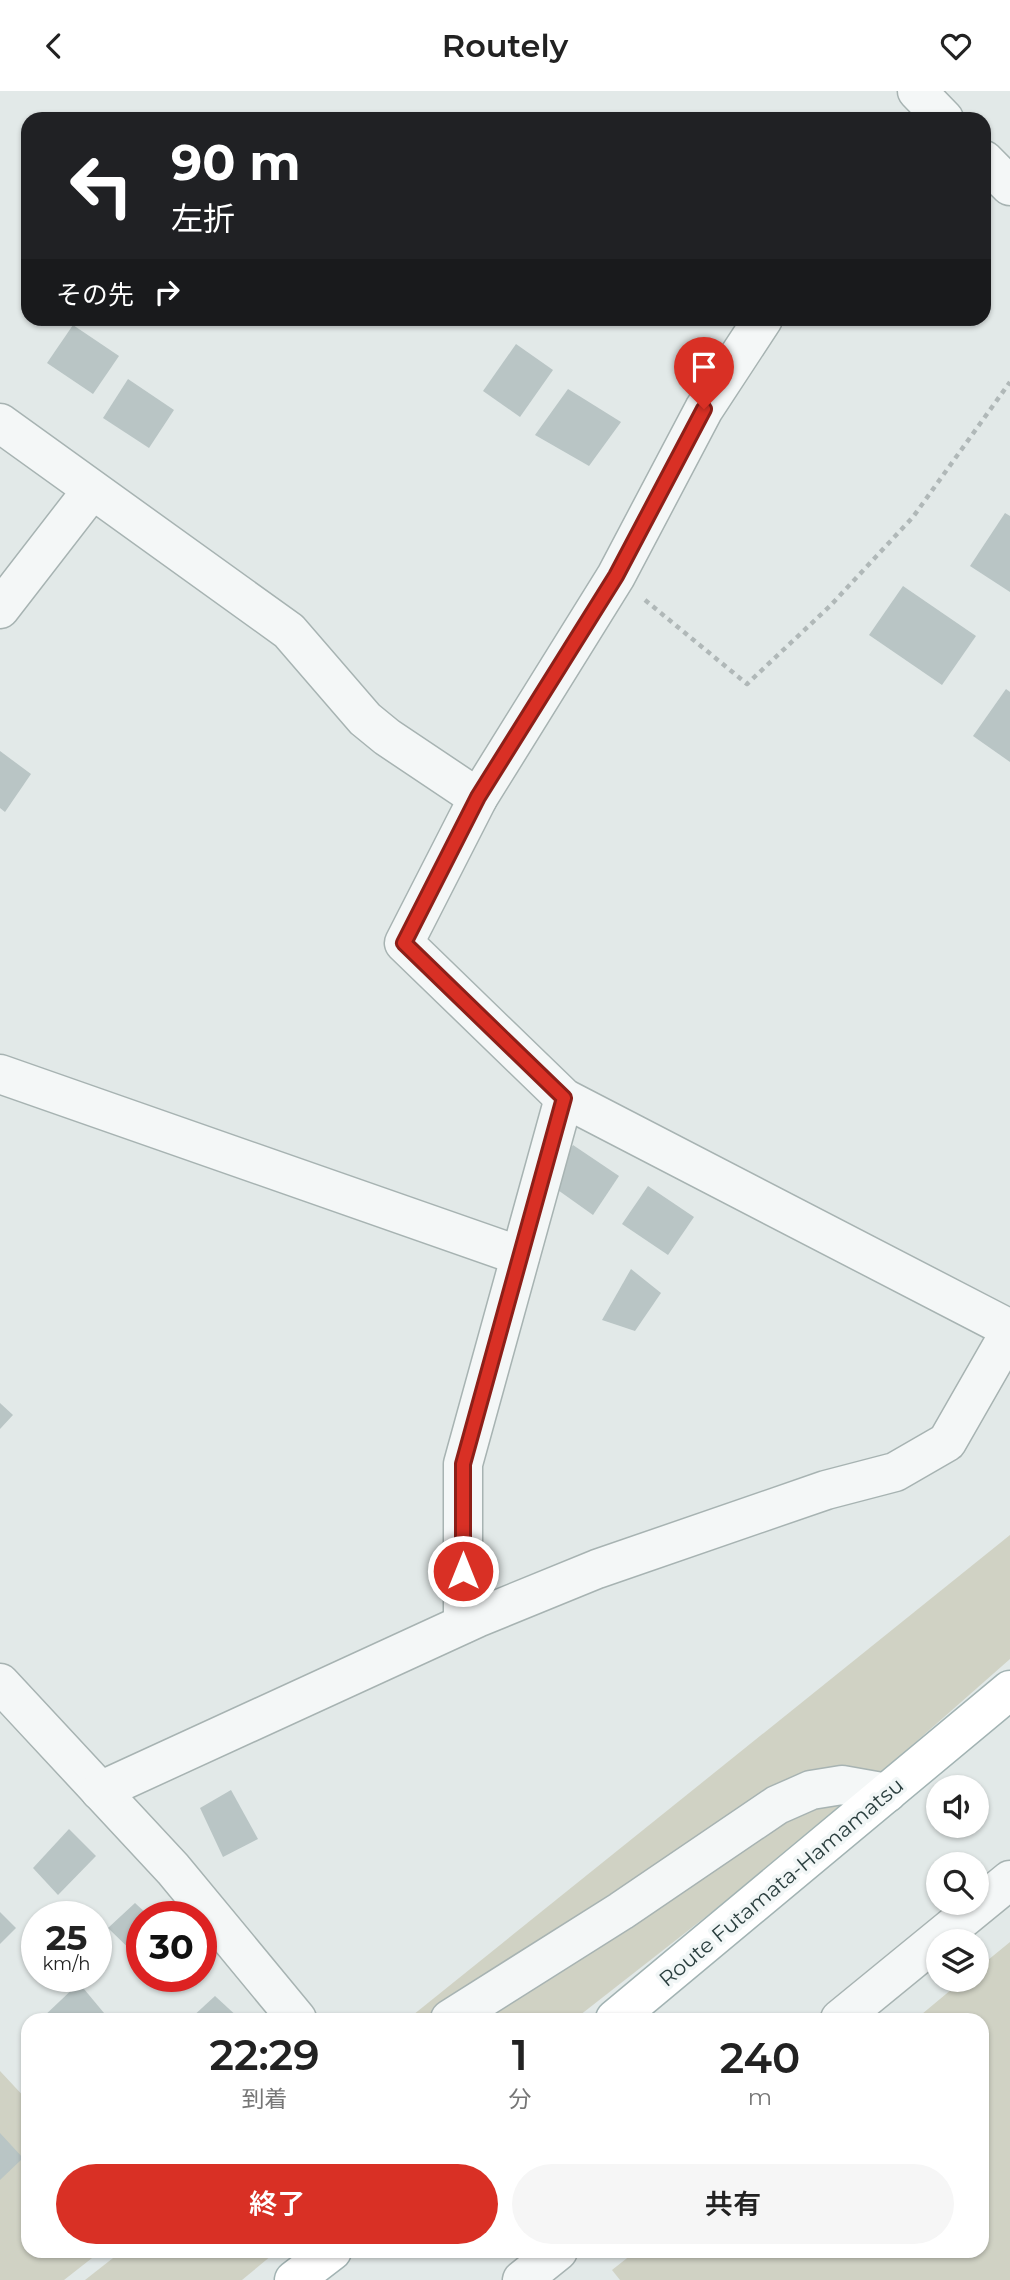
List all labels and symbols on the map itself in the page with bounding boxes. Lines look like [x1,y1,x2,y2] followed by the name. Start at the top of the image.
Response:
[674,337,734,409] pin
[426,1534,500,1608] position arrow
[654,1772,908,1992] street label: Route Futamata-Hamamatsu
[126,1901,217,1992] speed limit sign: 30

